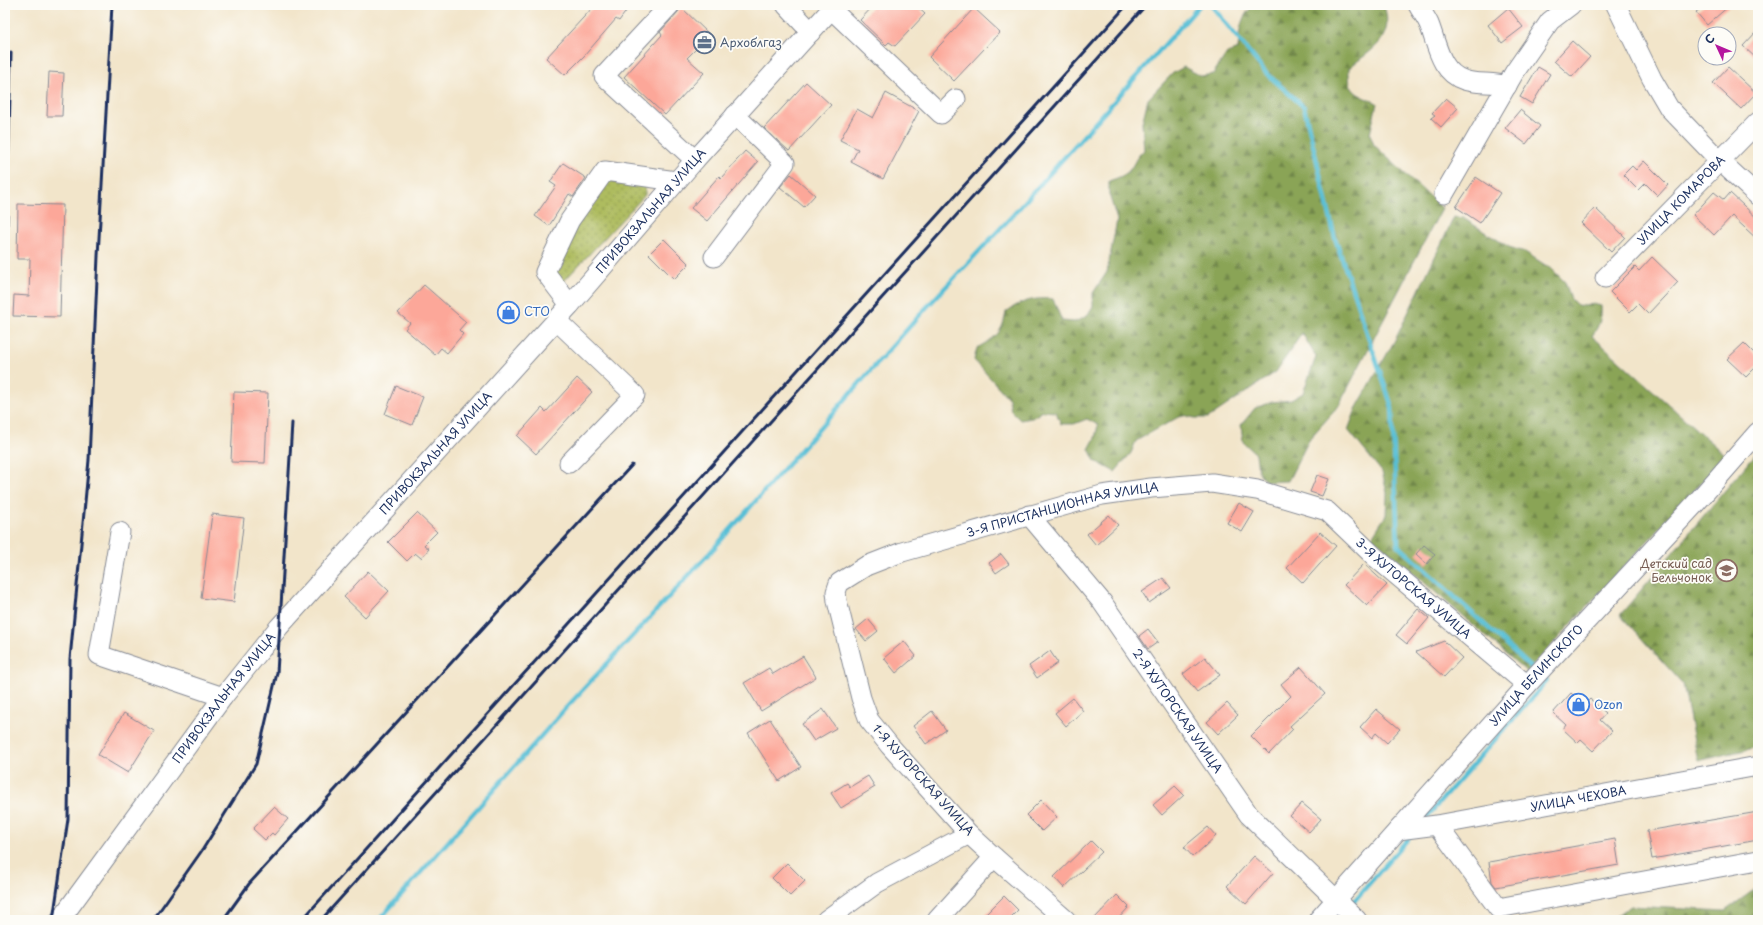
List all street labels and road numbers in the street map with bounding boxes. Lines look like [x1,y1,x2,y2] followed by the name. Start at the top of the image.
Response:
[591,144,710,277] street label: ПРИВОКЗАЛЬНАЯ УЛИЦА
[1632,150,1729,248] street label: УЛИЦА КОМАРОВА
[375,387,496,518] street label: ПРИВОКЗАЛЬНАЯ УЛИЦА
[964,477,1159,541] street label: 3-Я ПРИСТАНЦИОННАЯ УЛИЦА
[1352,533,1476,642] street label: 3-Я ХУТОРСКАЯ УЛИЦА
[1485,620,1587,729] street label: УЛИЦА БЕЛИНСКОГО
[167,628,279,767] street label: ПРИВОКЗАЛЬНАЯ УЛИЦА
[1129,644,1227,776] street label: 2-Я ХУТОРСКАЯ УЛИЦА
[869,720,979,839] street label: 1-Я ХУТОРСКАЯ УЛИЦА
[1529,780,1628,816] street label: УЛИЦА ЧЕХОВА

